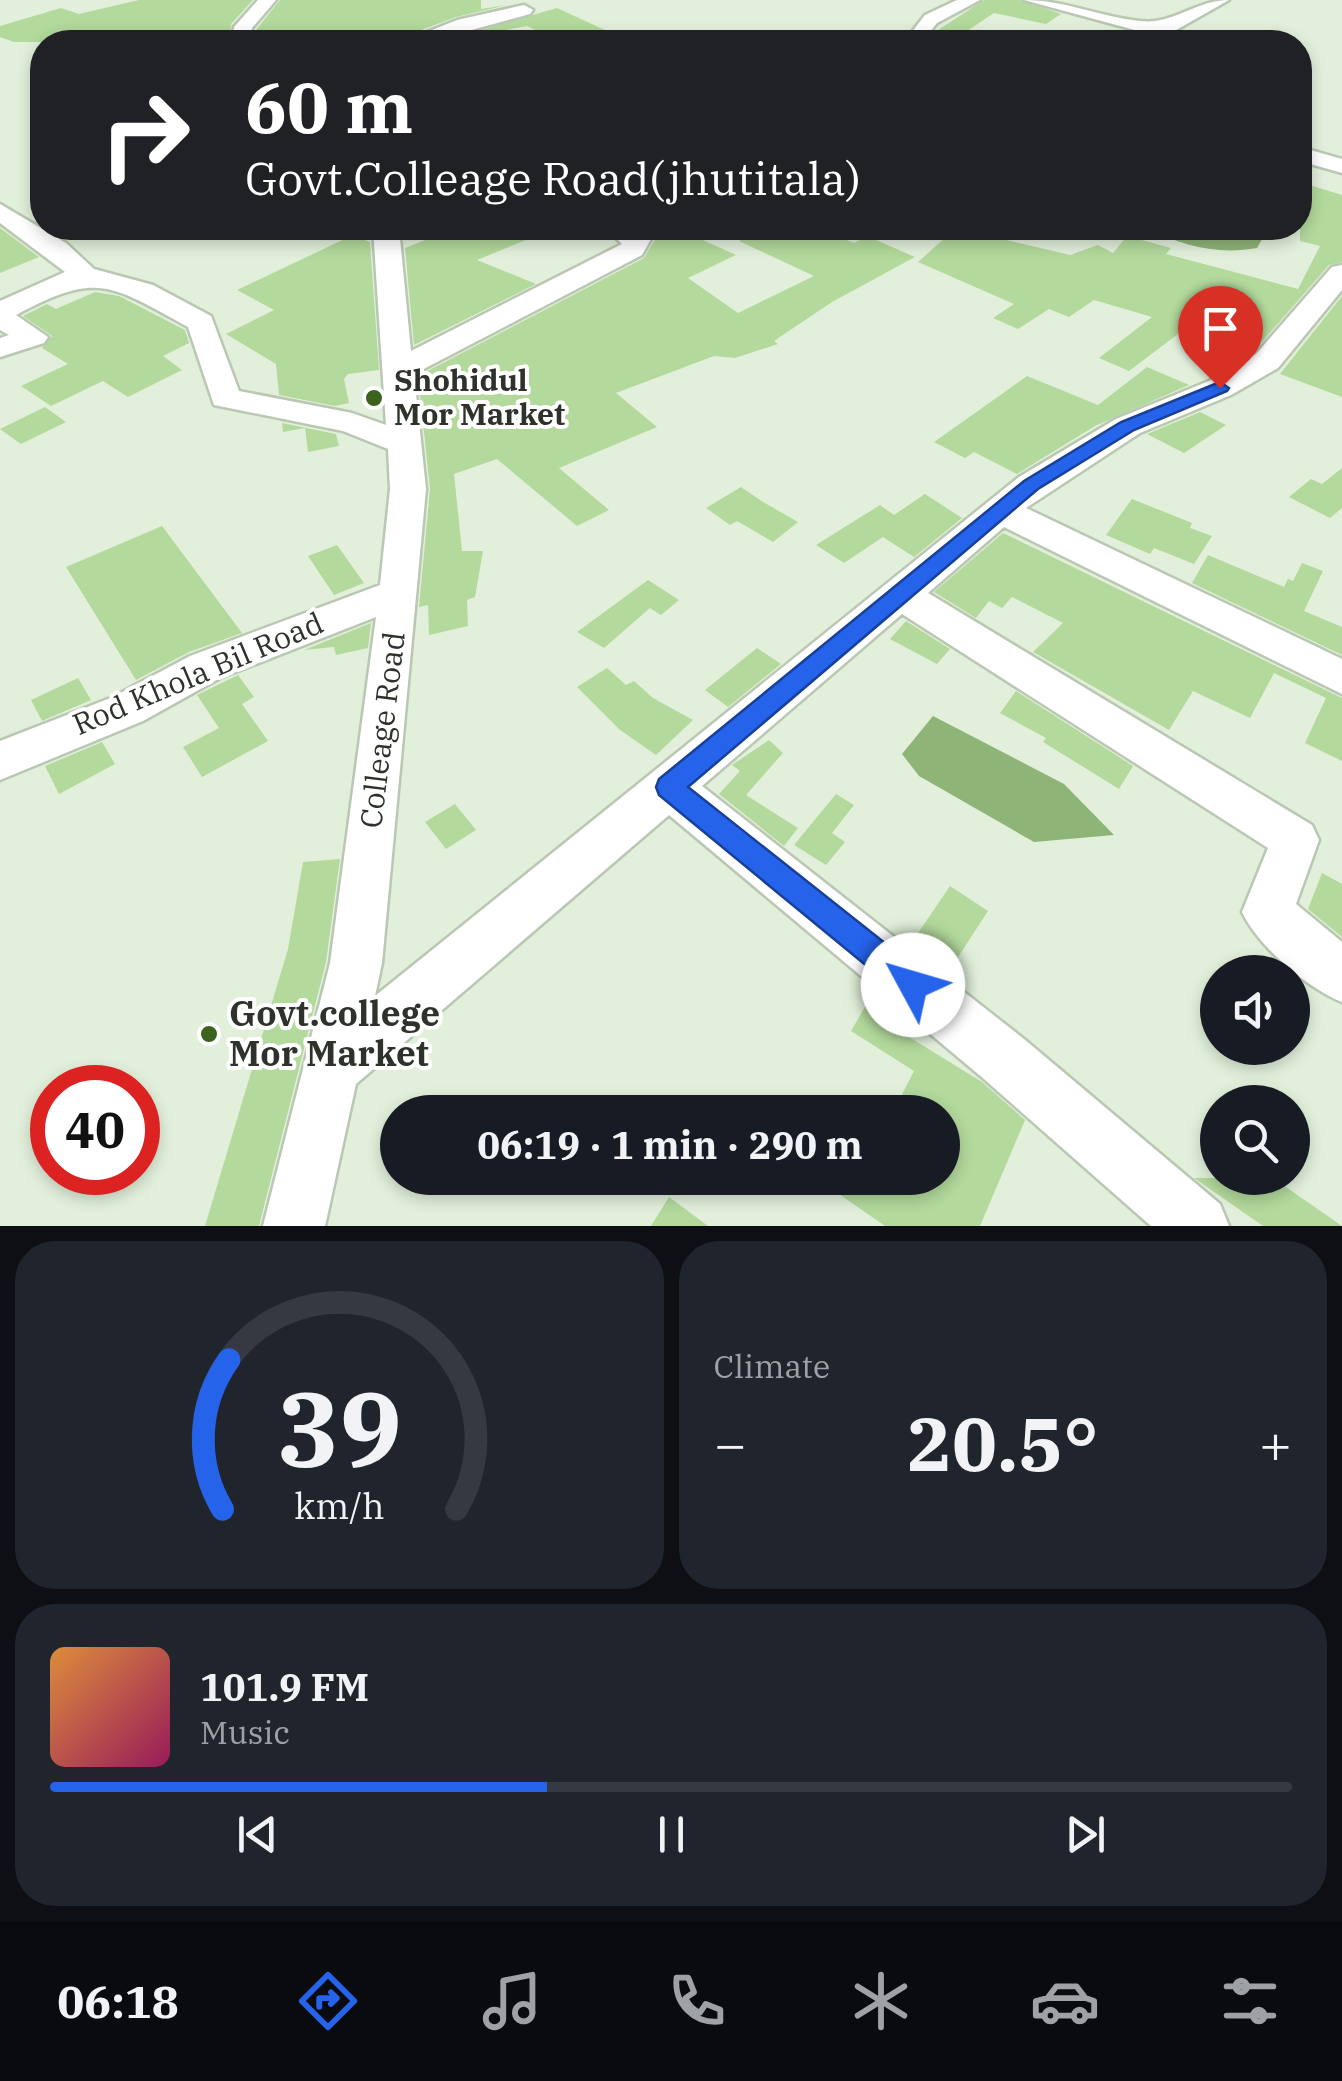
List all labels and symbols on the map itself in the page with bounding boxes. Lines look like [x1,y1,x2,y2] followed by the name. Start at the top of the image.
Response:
[1178,286,1263,389] pin
[394,360,565,433] place label: Shohidul Mor Market
[363,387,385,409] marker: Shohidul Mor Market
[66,602,329,743] street label: Rod Khola Bil Road
[350,629,413,830] street label: Colleage Road
[861,933,965,1037] position arrow
[229,990,440,1076] place label: Govt.college Mor Market
[198,1023,220,1045] marker: Govt.college Mor Market
[30,1065,160,1195] speed limit sign: 40

